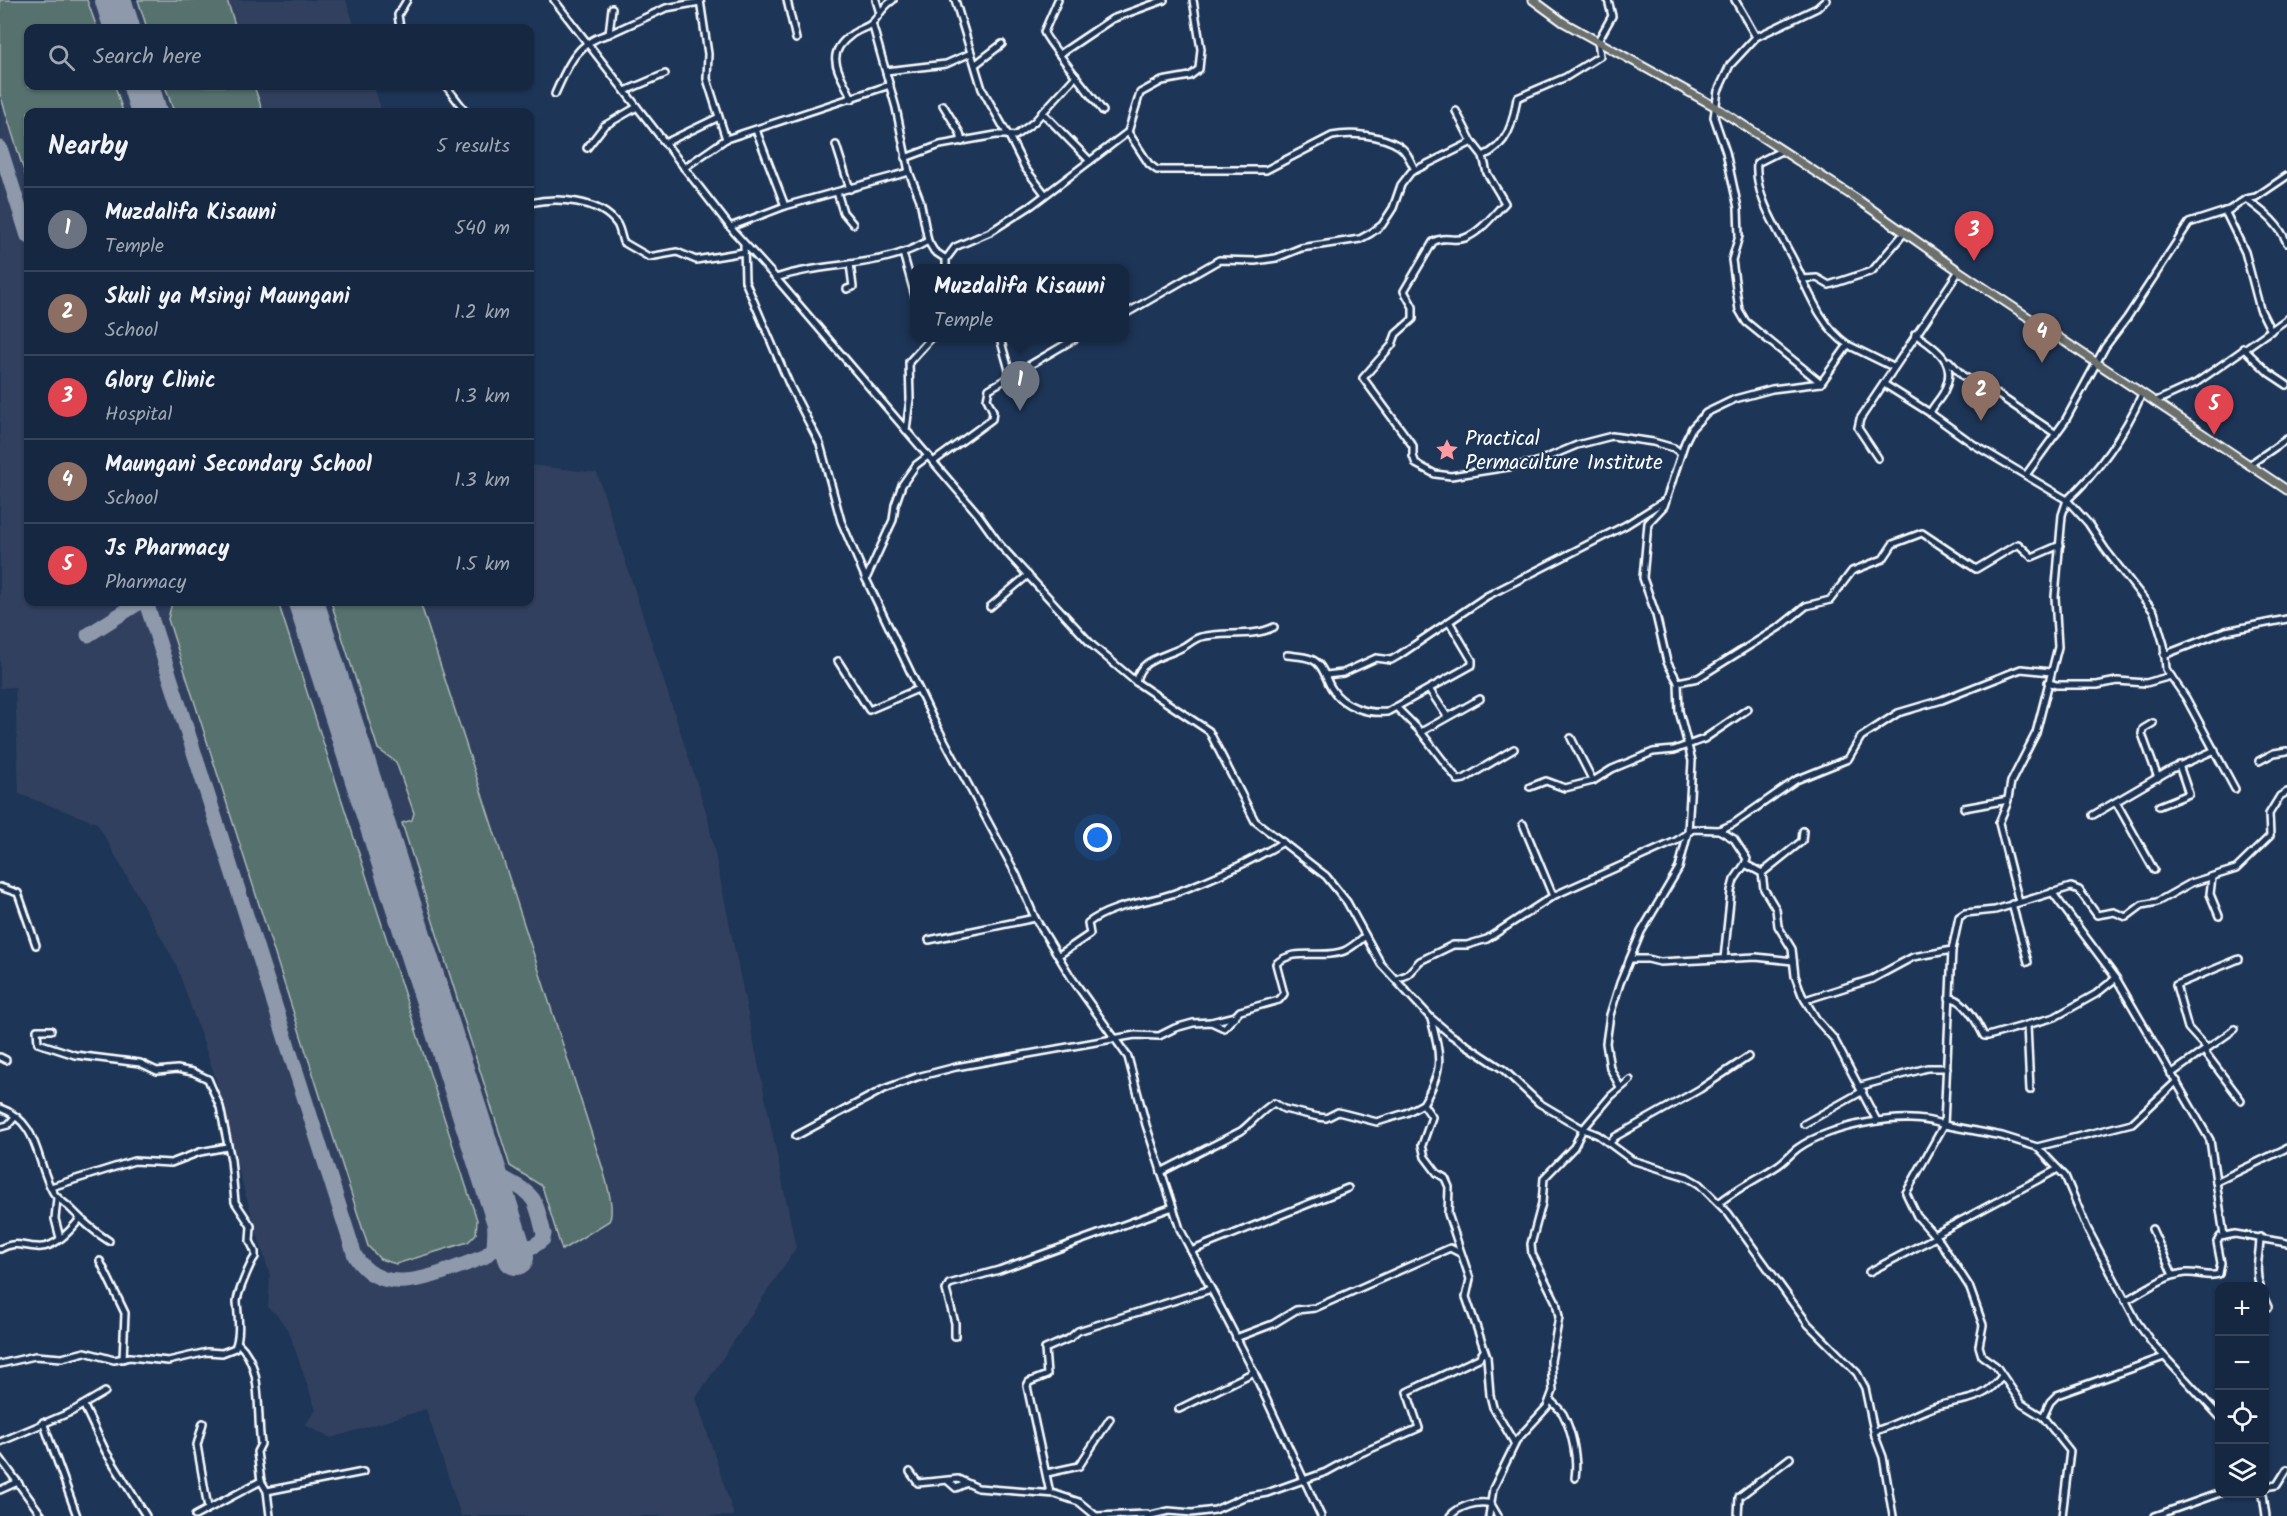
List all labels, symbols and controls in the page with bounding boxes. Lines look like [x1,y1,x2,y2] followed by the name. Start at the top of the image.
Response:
[24,24,534,90] search box
[93,40,201,75] text: Search here
[45,41,78,74] icon: search
[48,126,128,168] text: Nearby
[436,131,510,163] text: 5 results
[105,196,276,231] text: Muzdalifa Kisauni
[1954,212,1994,261] pin: 3
[64,213,71,245] text: 1
[454,213,510,245] text: 540 m
[105,231,164,263] text: Temple
[910,264,1129,342] popup
[934,270,1105,305] text: Muzdalifa Kisauni
[105,280,350,315] text: Skuli ya Msingi Maungani
[62,297,73,329] text: 2
[454,297,510,329] text: 1.2 km
[934,305,993,337] text: Temple
[2022,314,2062,363] pin: 4
[105,315,158,347] text: School
[1000,362,1040,411] pin: 1
[105,364,216,399] text: Glory Clinic
[1962,372,2000,421] pin: 2
[62,381,73,413] text: 3
[454,381,510,413] text: 1.3 km
[2194,386,2234,435] pin: 5
[105,399,172,431] text: Hospital
[1465,423,1663,480] place label: Practical Permaculture Institute
[1434,437,1460,463] place icon: Practical Permaculture Institute
[105,448,372,483] text: Maungani Secondary School
[62,465,73,497] text: 4
[454,465,510,497] text: 1.3 km
[105,483,158,515] text: School
[105,532,230,567] text: Js Pharmacy
[62,549,73,581] text: 5
[455,549,510,581] text: 1.5 km
[105,567,186,599] text: Pharmacy
[1083,823,1112,852] your location
[2215,1282,2269,1498] map controls
[2215,1282,2269,1336] button: +
[2215,1336,2269,1390] button: −
[2215,1390,2269,1444] button: locate
[2215,1444,2269,1498] button: layers

